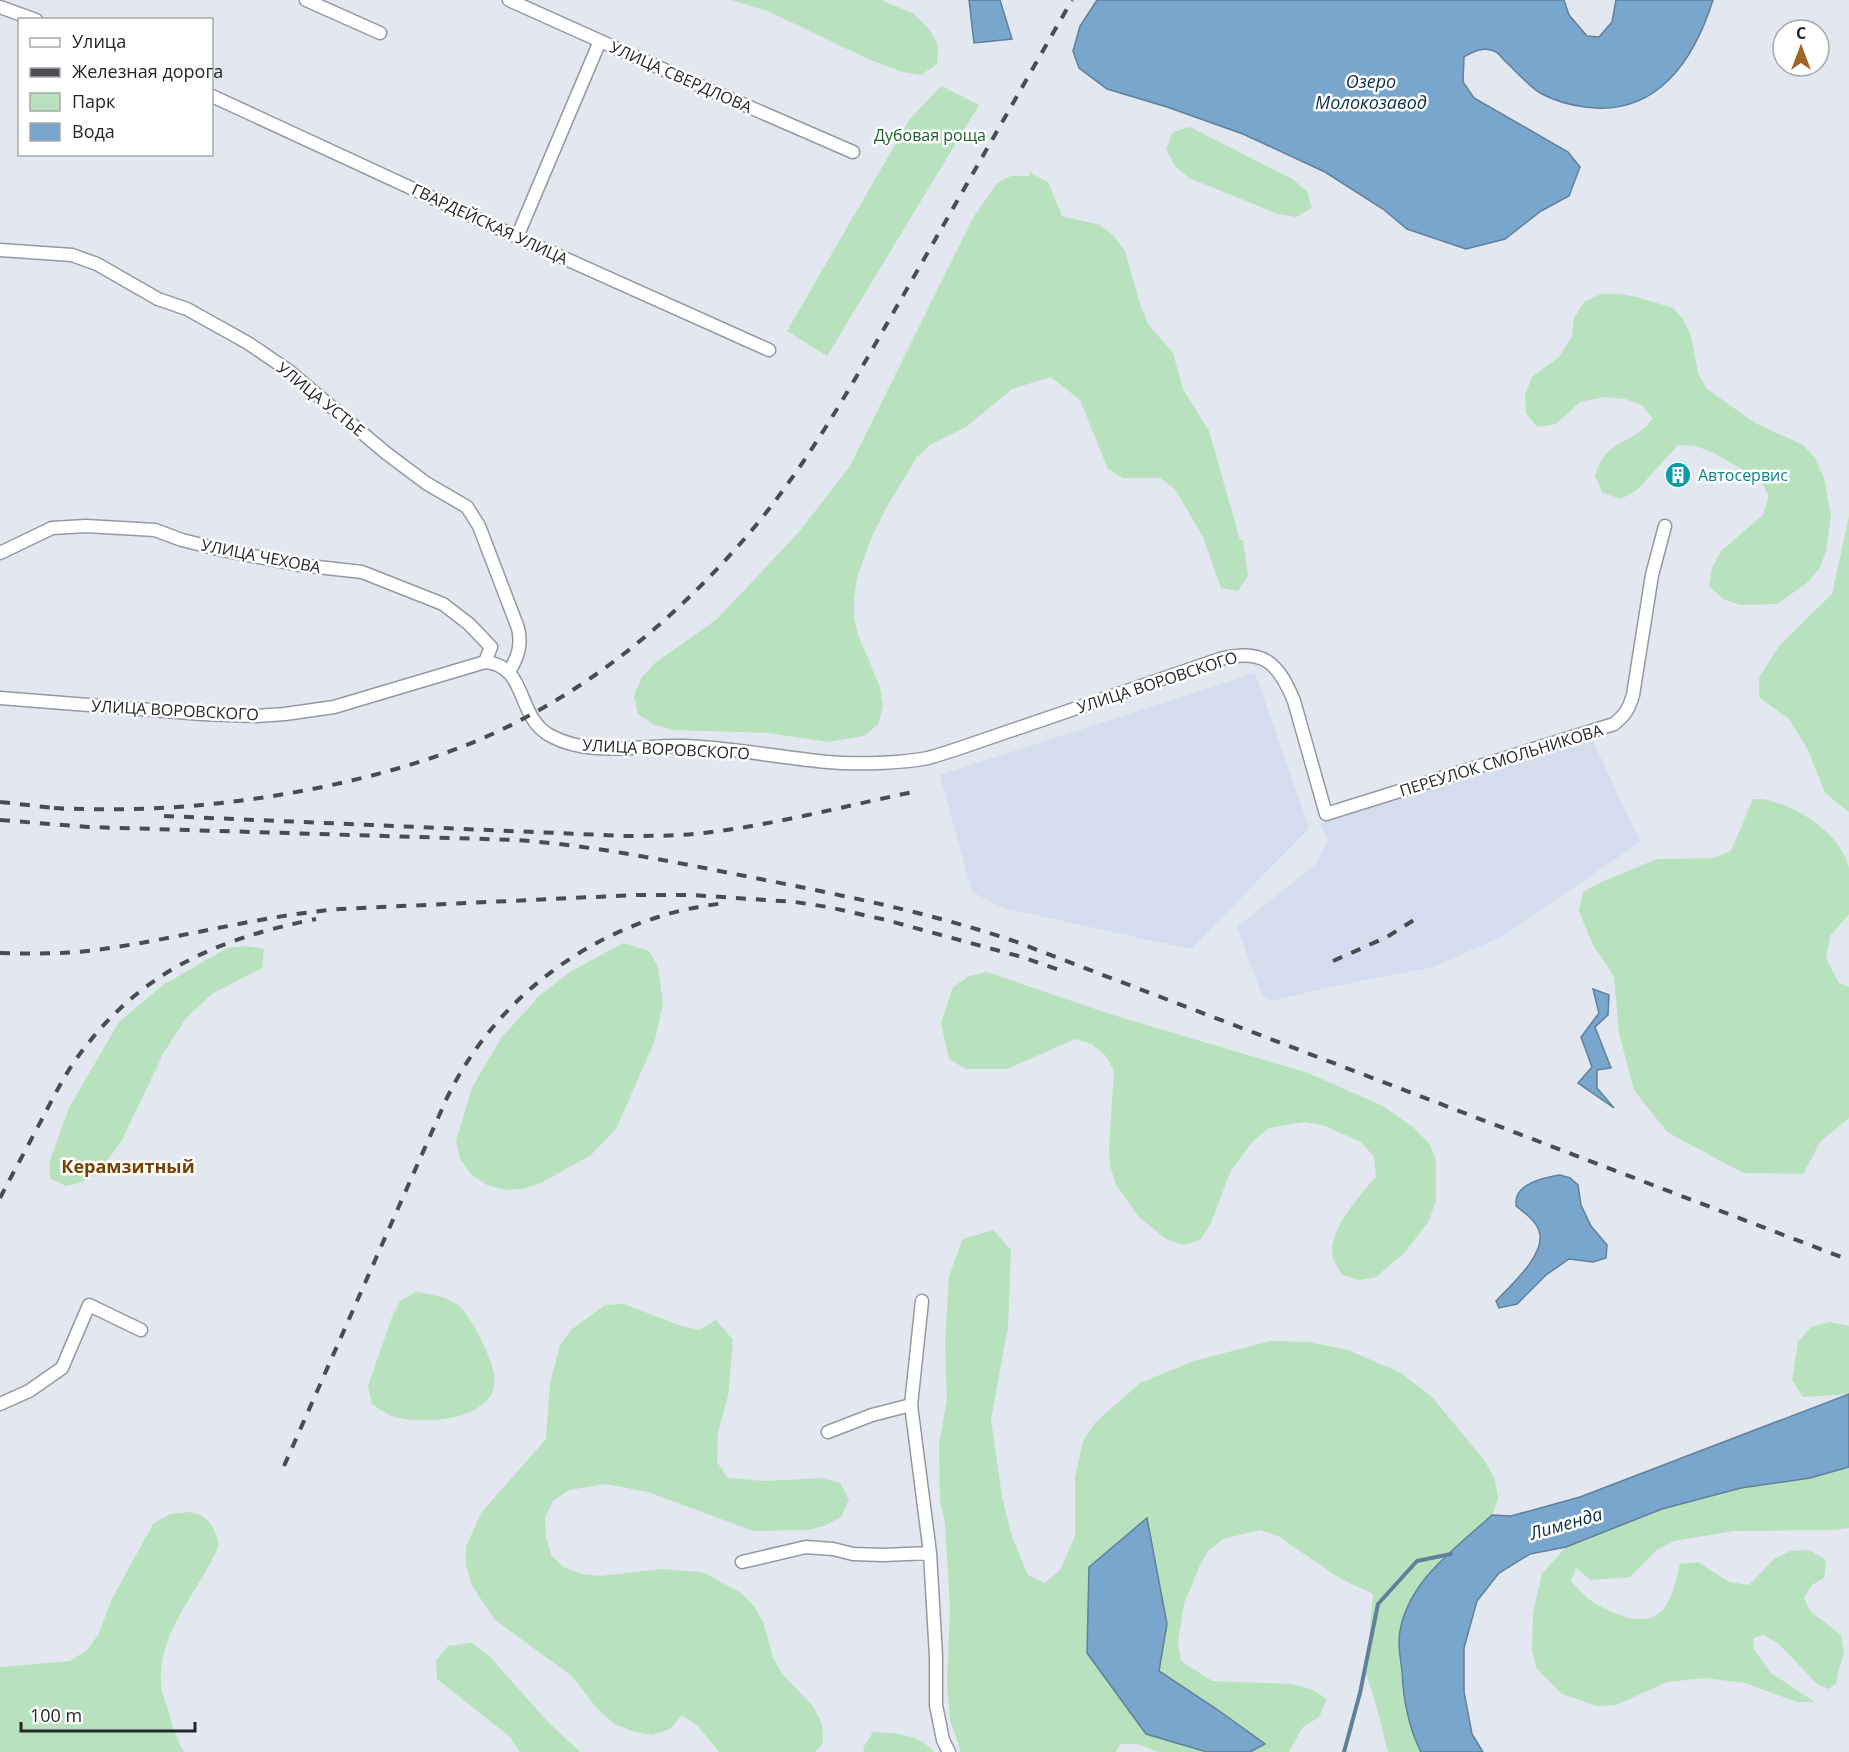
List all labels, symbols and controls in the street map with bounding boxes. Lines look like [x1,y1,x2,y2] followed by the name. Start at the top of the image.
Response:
[18,18,213,156] legend
[1771,18,1831,78] north arrow
[1796,22,1806,44] text: С
[72,29,126,53] text: Улица
[606,36,756,119] street label: УЛИЦА СВЕРДЛОВА
[72,59,223,83] text: Железная дорога
[1315,69,1427,114] water label: Озеро Молокозавод
[72,89,116,113] text: Парк
[72,119,115,143] text: Вода
[874,124,986,146] park label: Дубовая роща
[408,178,572,270] street label: ГВАРДЕЙСКАЯ УЛИЦА
[272,357,370,441] street label: УЛИЦА УСТЬЕ
[1663,460,1693,490] building icon: Автосервис
[1698,464,1788,486] place label: Автосервис
[199,534,324,579] street label: УЛИЦА ЧЕХОВА
[1074,646,1240,718] street label: УЛИЦА ВОРОВСКОГО
[91,695,259,725] street label: УЛИЦА ВОРОВСКОГО
[1397,718,1606,801] street label: ПЕРЕУЛОК СМОЛЬНИКОВА
[582,734,750,764] street label: УЛИЦА ВОРОВСКОГО
[61,1154,195,1178] district label: Керамзитный
[1526,1501,1605,1545] water label: Лименда
[21,1695,195,1733] scale bar
[30,1703,82,1727] text: 100 m

